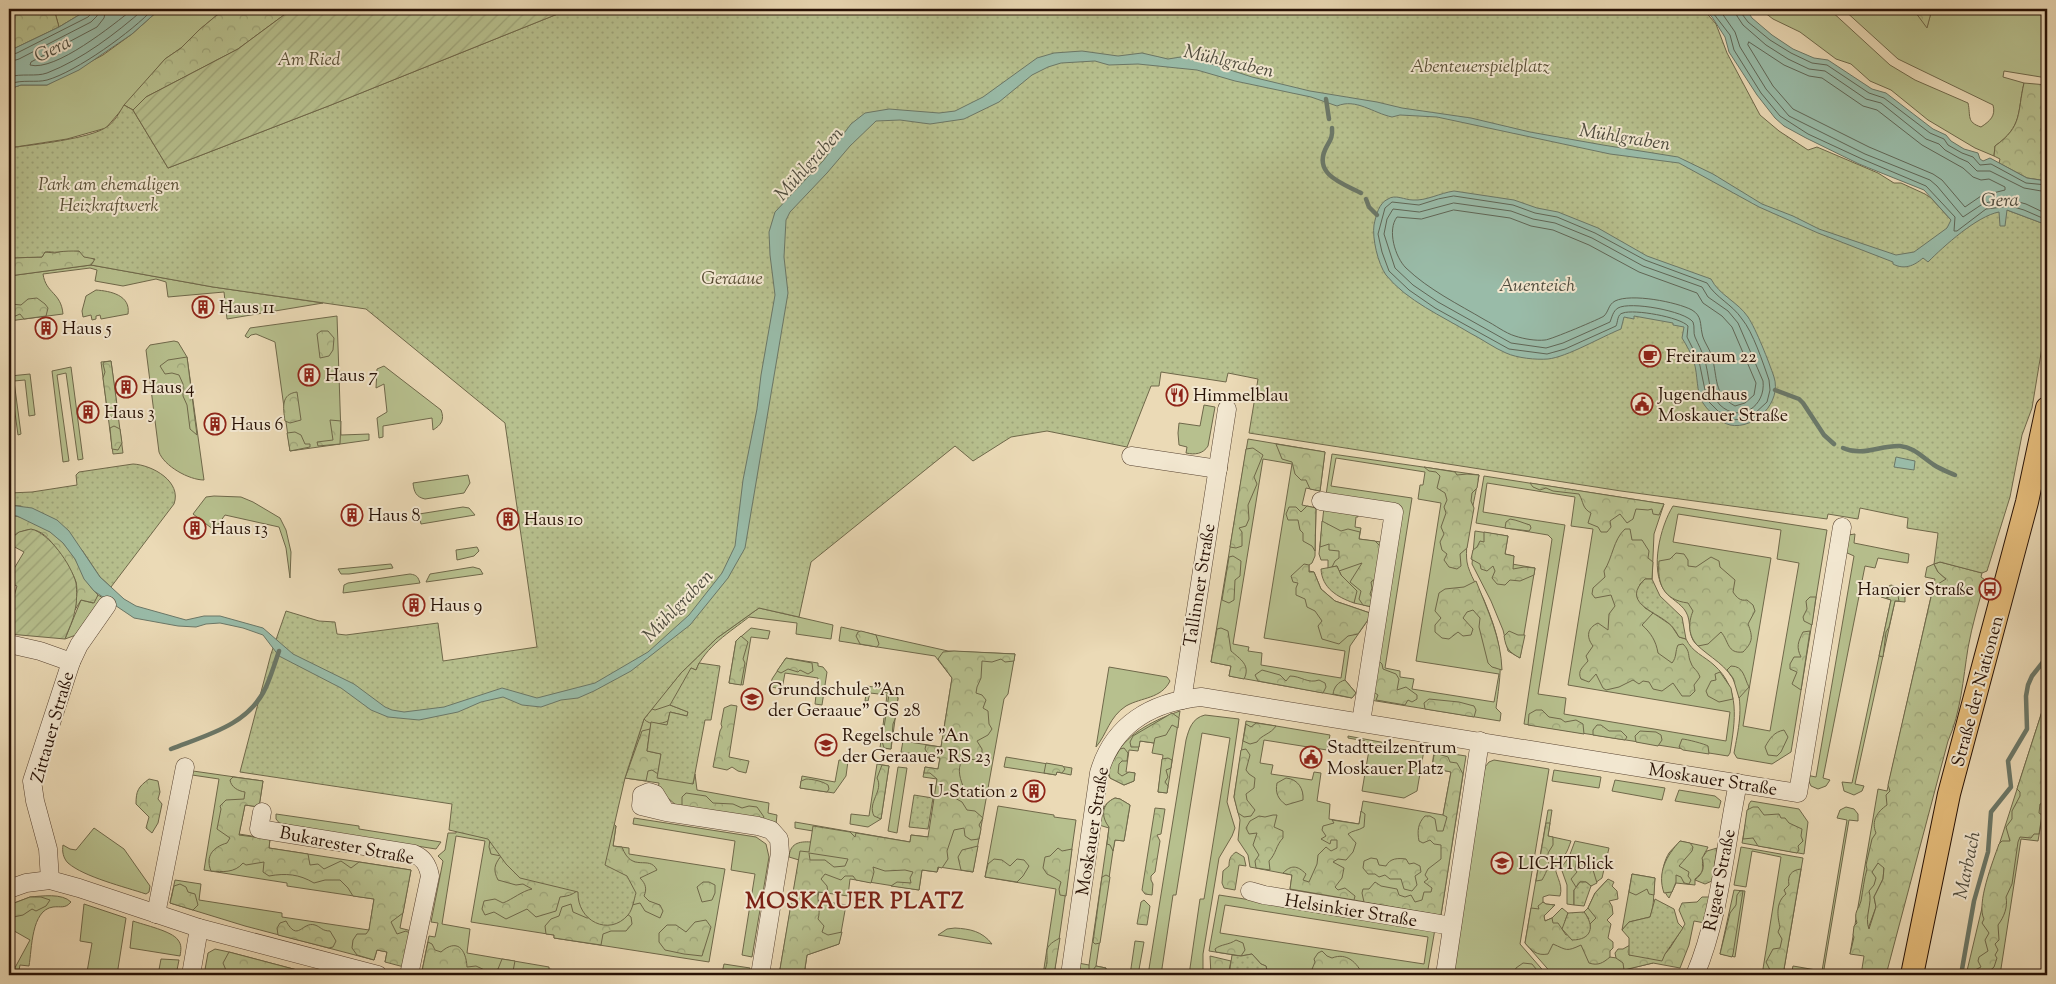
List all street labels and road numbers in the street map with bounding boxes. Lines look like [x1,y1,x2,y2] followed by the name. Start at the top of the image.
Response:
[1178,522,1224,649] street label: Tallinner Straße
[1946,613,2012,770] street label: Straße der Nationen
[26,669,82,786] street label: Zittauer Straße
[1646,758,1779,804] street label: Moskauer Straße
[1071,765,1117,898] street label: Moskauer Straße
[277,821,416,873] street label: Bukarester Straße
[1698,827,1744,934] street label: Rigaer Straße
[1282,889,1419,935] street label: Helsinkier Straße

